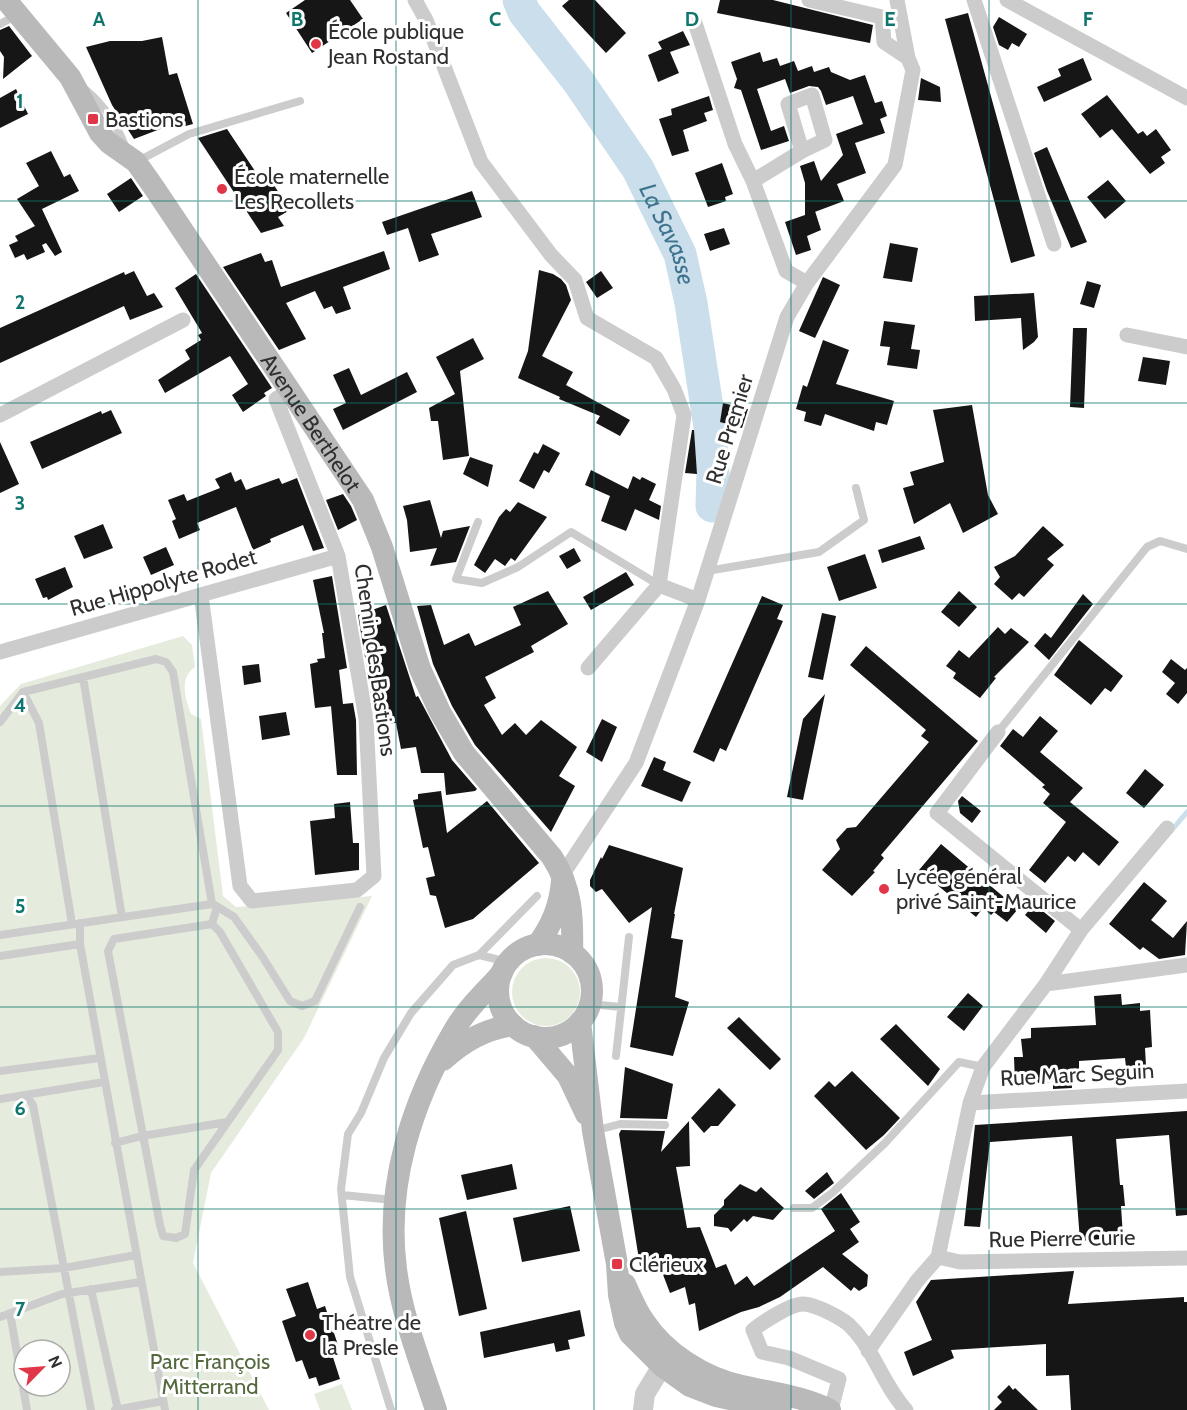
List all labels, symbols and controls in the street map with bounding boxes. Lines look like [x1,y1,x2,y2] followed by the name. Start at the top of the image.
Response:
[93,7,106,31] text: A
[291,7,303,31] text: B
[489,7,501,31] text: C
[685,7,699,31] text: D
[884,7,896,31] text: E
[1083,7,1094,31] text: F
[327,18,464,70] place label: École publique Jean Rostand
[309,37,323,51] marker: École publique Jean Rostand
[16,89,24,113] text: 1
[105,106,183,133] place label: Bastions
[86,112,100,126] marker: Bastions
[234,163,389,215] place label: École maternelle Les Recollets
[633,178,701,287] water label: La Savasse
[215,182,229,196] marker: École maternelle Les Recollets
[15,290,25,314] text: 2
[255,348,367,498] street label: Avenue Berthelot
[700,371,759,487] street label: Rue Premier
[15,491,25,515] text: 3
[67,543,260,622] street label: Rue Hippolyte Rodet
[349,562,402,758] street label: Chemin des Bastions
[14,693,26,717] text: 4
[896,863,1076,915] place label: Lycée général privé Saint-Maurice
[877,882,891,896] marker: Lycée général privé Saint-Maurice
[15,894,25,918] text: 5
[999,1057,1155,1092] street label: Rue Marc Seguin
[14,1096,26,1120] text: 6
[988,1224,1136,1253] street label: Rue Pierre Curie
[629,1251,704,1278] place label: Clérieux
[610,1257,624,1271] marker: Clérieux
[15,1297,26,1321] text: 7
[322,1309,421,1361] place label: Théatre de la Presle
[303,1328,317,1342] marker: Théatre de la Presle
[12,1338,72,1398] north arrow
[150,1348,270,1400] park label: Parc François Mitterrand
[44,1353,66,1371] text: N

